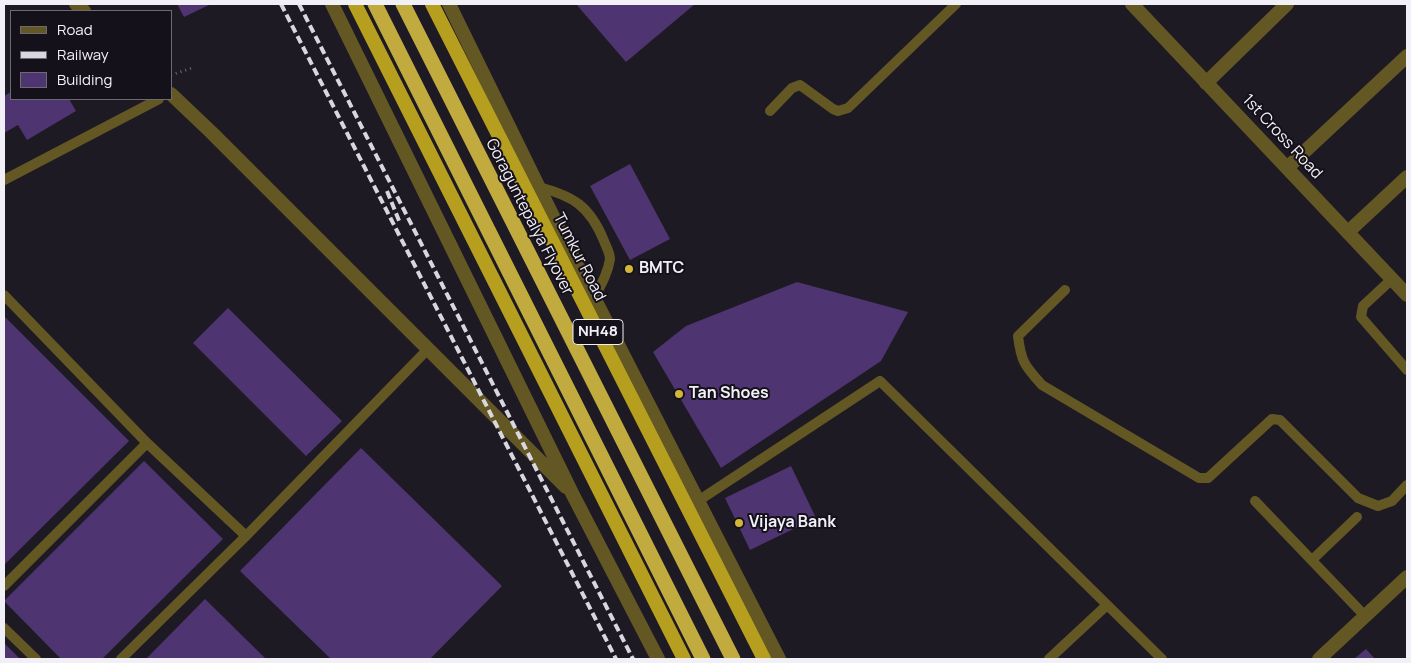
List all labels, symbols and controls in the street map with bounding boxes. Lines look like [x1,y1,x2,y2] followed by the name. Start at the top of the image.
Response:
[10,10,172,100] legend
[57,19,93,40] text: Road
[57,44,109,65] text: Railway
[57,69,112,90] text: Building
[1238,91,1326,183] street label: 1st Cross Road
[481,136,577,298] street label: Goraguntepalya Flyover
[549,210,609,304] street label: Tumkur Road
[639,259,684,279] place label: BMTC
[623,263,635,275] marker: BMTC
[573,320,623,344] road number: NH48
[689,384,769,404] place label: Tan Shoes
[673,388,685,400] marker: Tan Shoes
[749,513,836,533] place label: Vijaya Bank
[733,517,745,529] marker: Vijaya Bank

